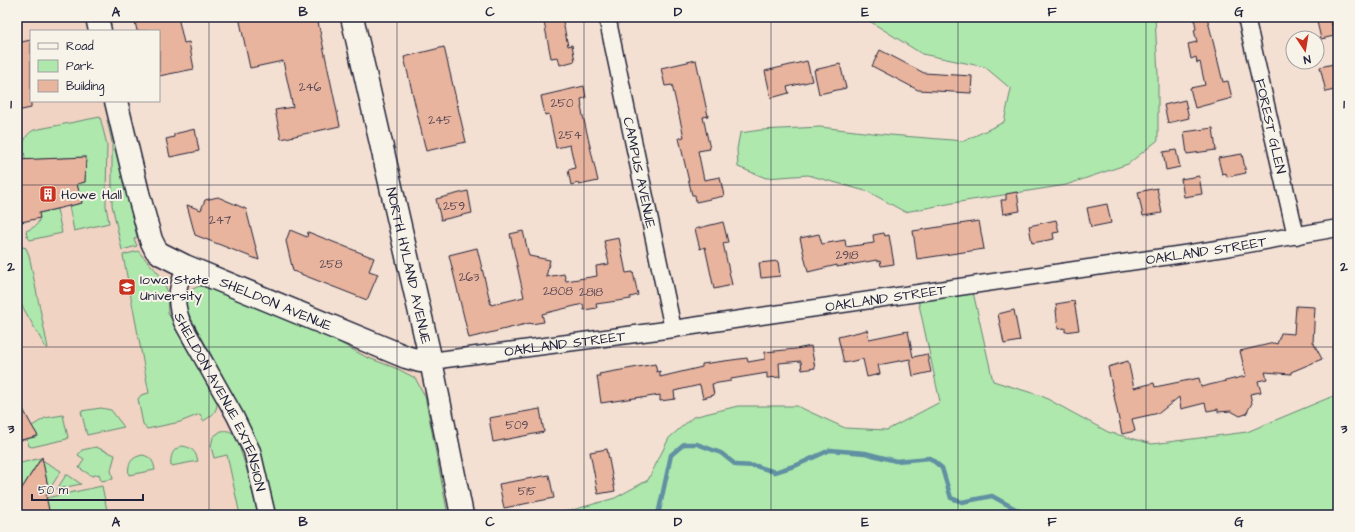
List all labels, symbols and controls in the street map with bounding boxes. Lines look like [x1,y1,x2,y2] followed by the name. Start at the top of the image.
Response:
[112,3,121,21] text: A
[298,3,308,21] text: B
[485,3,495,21] text: C
[674,3,683,21] text: D
[861,3,869,21] text: E
[1047,3,1057,21] text: F
[1234,3,1244,21] text: G
[30,30,160,102] legend
[1285,30,1325,70] north arrow
[66,38,94,55] text: Road
[1302,51,1312,67] text: N
[66,58,94,75] text: Park
[1249,77,1291,176] street label: FOREST GLEN
[66,78,104,96] text: Building
[299,79,322,96] house number: 246
[10,95,12,113] text: 1
[551,95,574,112] house number: 250
[1343,95,1345,113] text: 1
[428,112,452,129] house number: 245
[617,115,661,231] street label: CAMPUS AVENUE
[558,127,582,144] house number: 254
[38,184,58,204] building icon: Howe Hall
[61,185,122,205] place label: Howe Hall
[380,186,436,347] street label: NORTH HYLAND AVENUE
[443,198,465,215] house number: 259
[209,212,232,229] house number: 247
[1144,232,1269,270] street label: OAKLAND STREET
[835,247,859,264] house number: 2918
[319,256,343,273] house number: 258
[6,258,15,276] text: 2
[1339,258,1348,276] text: 2
[459,269,479,286] house number: 263
[140,270,209,306] place label: Iowa State University
[216,272,335,337] street label: SHELDON AVENUE
[117,277,137,297] school or university icon: Iowa State University
[824,280,948,318] street label: OAKLAND STREET
[543,283,573,300] house number: 2808
[579,284,603,301] house number: 2818
[169,310,270,494] street label: SHELDON AVENUE EXTENSION
[503,326,627,362] street label: OAKLAND STREET
[506,417,529,434] house number: 509
[7,420,15,438] text: 3
[1340,420,1348,438] text: 3
[32,476,143,502] scale bar
[38,482,69,499] text: 50 m
[518,483,537,500] house number: 515
[112,513,121,531] text: A
[298,513,308,531] text: B
[485,513,495,531] text: C
[674,513,683,531] text: D
[861,513,869,531] text: E
[1047,513,1057,531] text: F
[1234,513,1244,531] text: G

